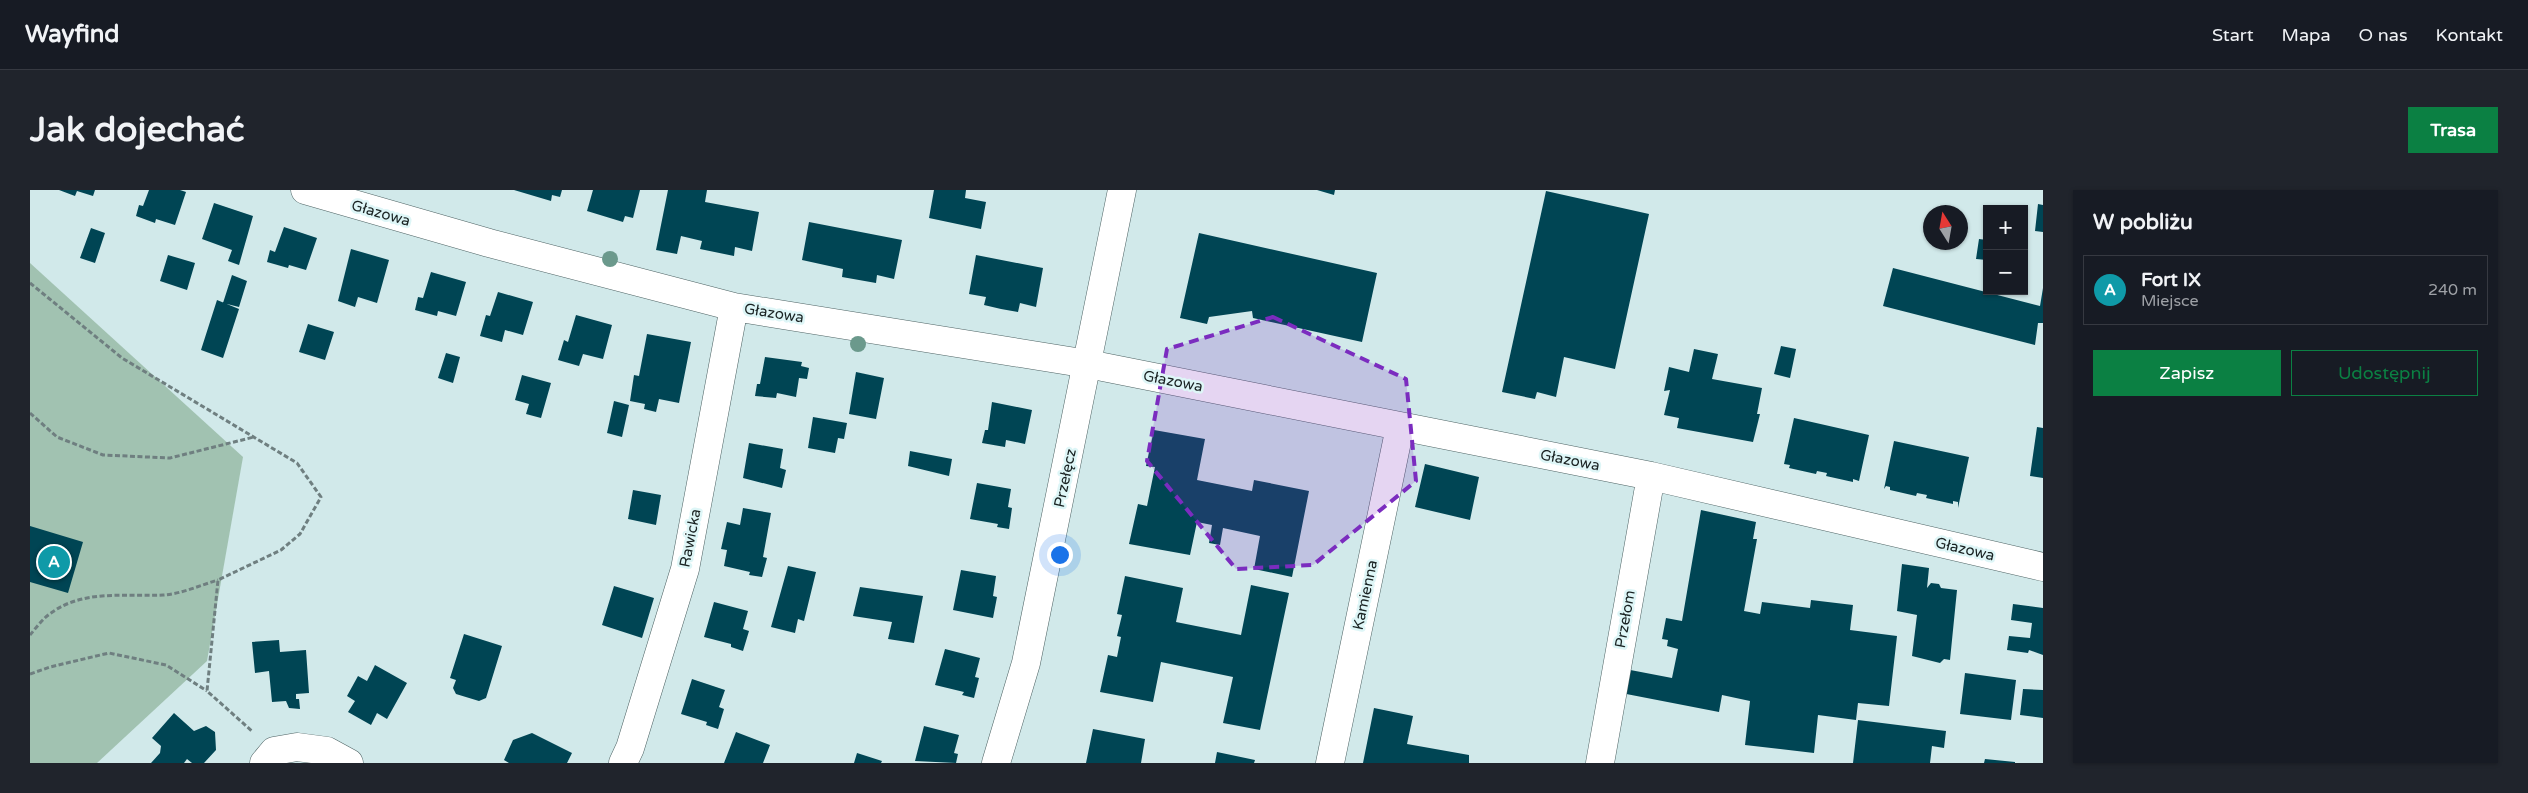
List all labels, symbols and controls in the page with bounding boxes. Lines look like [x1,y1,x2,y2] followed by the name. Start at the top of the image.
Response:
[25,20,120,49] text: Wayfind
[2212,24,2254,46] text: Start
[2282,24,2331,46] text: Mapa
[2359,24,2408,46] text: O nas
[2436,24,2503,46] text: Kontakt
[2408,107,2498,153] button: Trasa
[30,109,245,151] text: Jak dojechać
[349,196,413,230] street label: Głazowa
[1923,205,1968,250] north arrow
[1983,205,2028,295] map controls
[1983,205,2028,250] button: +
[2093,210,2193,235] text: W pobliżu
[1983,250,2028,295] button: −
[2141,269,2201,291] text: Fort IX
[2104,280,2116,300] text: A
[2428,280,2477,300] text: 240 m
[2141,291,2199,311] text: Miejsce
[743,299,805,327] street label: Głazowa
[2093,350,2281,396] button: Zapisz
[2291,350,2478,396] button: Udostępnij
[1142,366,1204,396] street label: Głazowa
[1539,445,1601,475] street label: Głazowa
[1050,447,1080,509] street label: Przełęcz
[676,507,704,569] street label: Rawicka
[1934,533,1996,565] street label: Głazowa
[1047,542,1073,568] your location
[38,543,70,581] pin: A
[1349,558,1381,632] street label: Kamienna
[1611,589,1639,649] street label: Przełom

